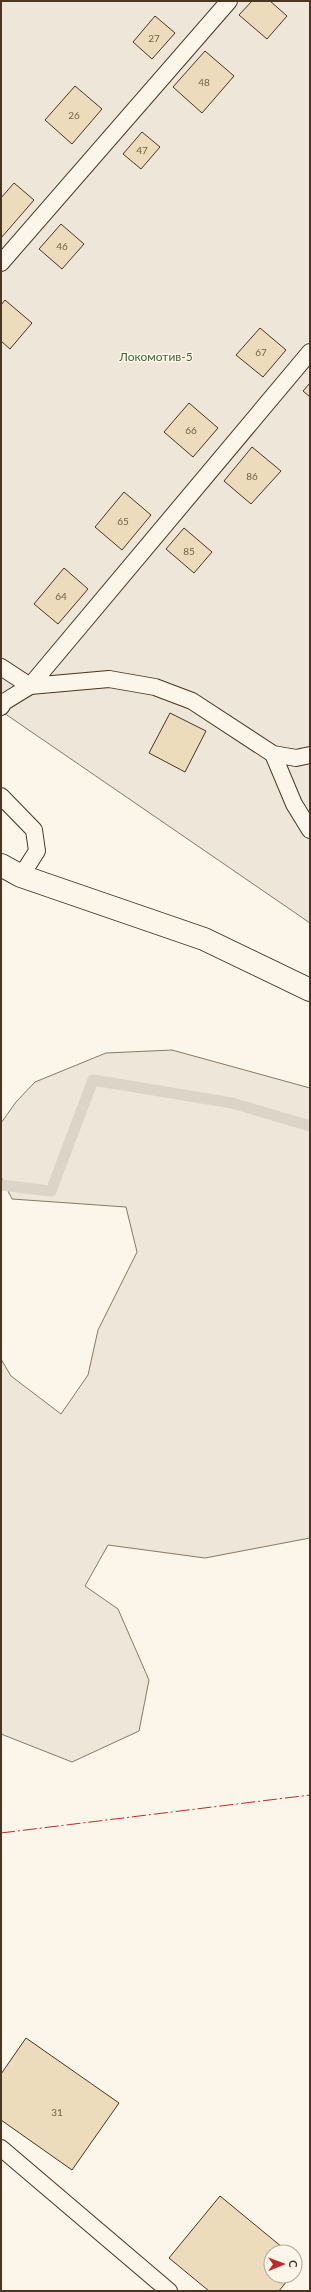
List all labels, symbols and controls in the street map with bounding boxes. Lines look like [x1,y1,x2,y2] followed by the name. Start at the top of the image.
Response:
[148,32,160,44] house number: 27
[198,76,210,88] house number: 48
[68,109,80,121] house number: 26
[136,144,148,156] house number: 47
[56,240,68,252] house number: 46
[255,346,267,358] house number: 67
[118,349,193,364] park label: Локомотив-5
[185,424,197,436] house number: 66
[246,470,258,482] house number: 86
[117,515,129,527] house number: 65
[183,545,195,557] house number: 85
[55,590,67,602] house number: 64
[51,2106,63,2118] house number: 31
[263,2244,303,2284] north arrow
[287,2260,300,2268] text: С

